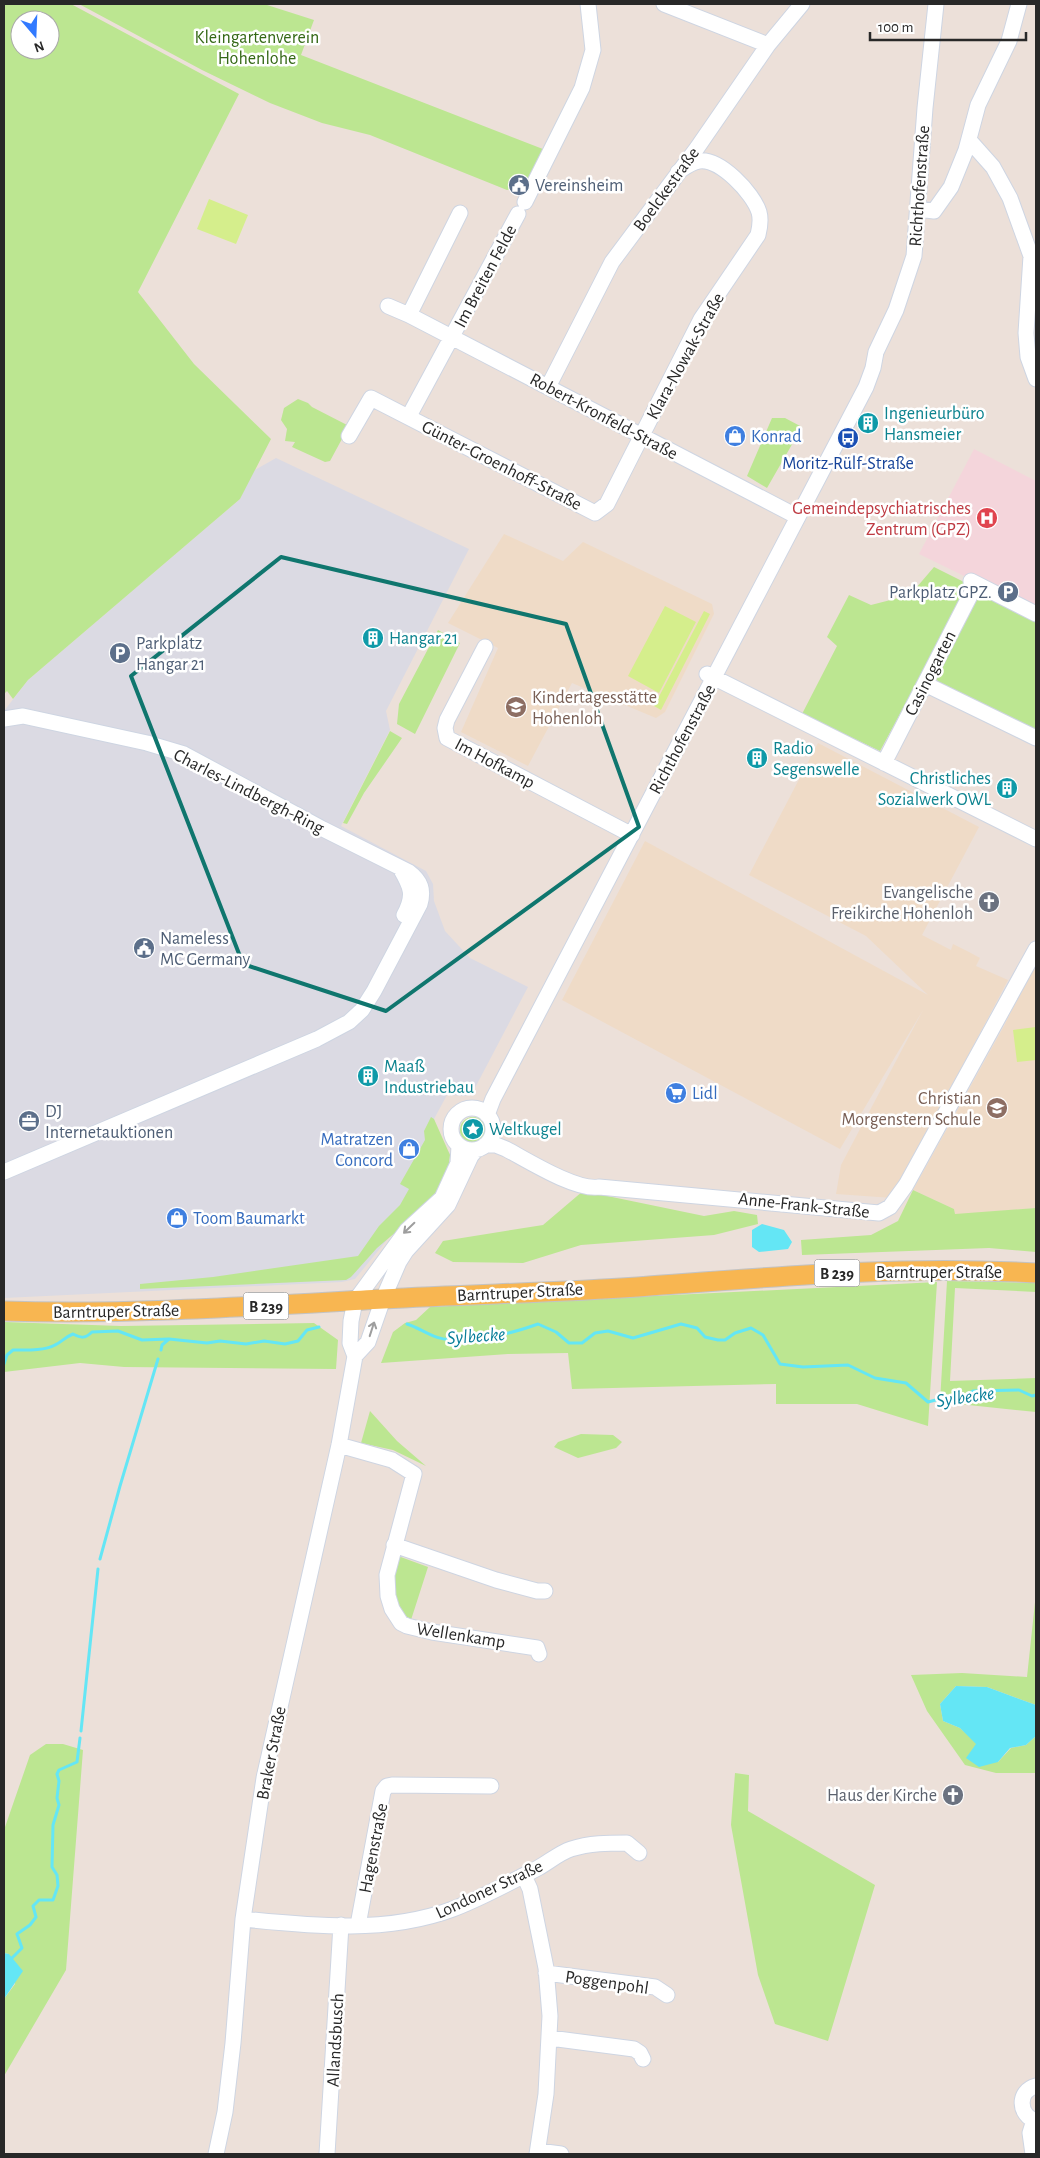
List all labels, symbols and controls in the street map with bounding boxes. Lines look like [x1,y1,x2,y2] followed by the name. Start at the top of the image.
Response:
[10,10,60,60] north arrow
[870,10,1026,42] scale bar
[878,20,913,35] text: 100 m
[195,29,319,68] park label: Kleingartenverein Hohenlohe
[32,38,46,55] text: N
[907,125,933,247] street label: Richthofenstraße
[630,144,703,235] street label: Boelckestraße
[507,173,531,197] public building icon: Vereinsheim
[535,177,623,195] place label: Vereinsheim
[451,222,520,331] street label: Im Breiten Felde
[644,290,728,423] street label: Klara-Nowak-Straße
[527,370,680,463] street label: Robert-Kronfeld-Straße
[884,405,985,444] place label: Ingenieurbüro Hansmeier
[856,411,880,435] building icon: Ingenieurbüro Hansmeier
[419,418,584,514] street label: Günter-Groenhoff-Straße
[723,424,747,448] shop icon: Konrad
[836,426,860,450] bus stop icon: Moritz-Rülf-Straße
[751,428,801,446] place label: Konrad
[782,455,914,473] place label: Moritz-Rülf-Straße
[792,500,971,539] place label: Gemeindepsychiatrisches Zentrum (GPZ)
[975,506,999,530] hospital icon: Gemeindepsychiatrisches Zentrum (GPZ)
[996,580,1020,604] parking icon: Parkplatz GPZ.
[889,584,992,602] place label: Parkplatz GPZ.
[361,626,385,650] building icon: Hangar 21
[902,628,960,719] street label: Casinogarten
[389,630,458,648] place label: Hangar 21
[136,635,205,674] place label: Parkplatz Hangar 21
[108,641,132,665] parking icon: Parkplatz Hangar 21
[646,682,719,797] street label: Richthofenstraße
[532,689,657,728] place label: Kindertagesstätte Hohenloh
[504,695,528,719] school or university icon: Kindertagesstätte Hohenloh
[452,735,538,792] street label: Im Hofkamp
[773,740,860,779] place label: Radio Segenswelle
[170,746,327,838] street label: Charles-Lindbergh-Ring
[745,746,769,770] building icon: Radio Segenswelle
[878,770,992,809] place label: Christliches Sozialwerk OWL
[995,776,1019,800] building icon: Christliches Sozialwerk OWL
[831,884,973,923] place label: Evangelische Freikirche Hohenloh
[977,890,1001,914] church icon: Evangelische Freikirche Hohenloh
[160,930,251,969] place label: Nameless MC Germany
[132,936,156,960] public building icon: Nameless MC Germany
[384,1058,474,1097] place label: Maaß Industriebau
[356,1064,380,1088] building icon: Maaß Industriebau
[664,1081,688,1105] supermarket icon: Lidl
[692,1085,718,1103] place label: Lidl
[841,1090,981,1129] place label: Christian Morgenstern Schule
[985,1096,1009,1120] school or university icon: Christian Morgenstern Schule
[45,1103,173,1142] place label: DJ Internetauktionen
[17,1109,41,1133] office icon: DJ Internetauktionen
[461,1117,485,1141] place icon: Weltkugel
[489,1121,562,1139] place label: Weltkugel
[320,1131,393,1170] place label: Matratzen Concord
[397,1137,421,1161] shop icon: Matratzen Concord
[737,1190,870,1222] street label: Anne-Frank-Straße
[165,1206,189,1230] shop icon: Toom Baumarkt
[193,1210,305,1228] place label: Toom Baumarkt
[403,1222,415,1234] one-way arrow
[814,1260,860,1286] road number: B 239
[876,1264,1002,1282] street label: Barntruper Straße
[456,1281,584,1305] street label: Barntruper Straße
[244,1292,288,1320] road number: B 239
[53,1302,179,1322] street label: Barntruper Straße
[368,1322,377,1338] one-way arrow
[446,1325,506,1348] water label: Sylbecke
[935,1384,995,1411] water label: Sylbecke
[415,1620,507,1652] street label: Wellenkamp
[254,1705,290,1801] street label: Braker Straße
[941,1783,965,1807] church icon: Haus der Kirche
[827,1787,937,1805] place label: Haus der Kirche
[356,1802,392,1895] street label: Hagenstraße
[433,1857,546,1923] street label: Londoner Straße
[564,1968,650,1998] street label: Poggenpohl
[325,1993,347,2088] street label: Allandsbusch

